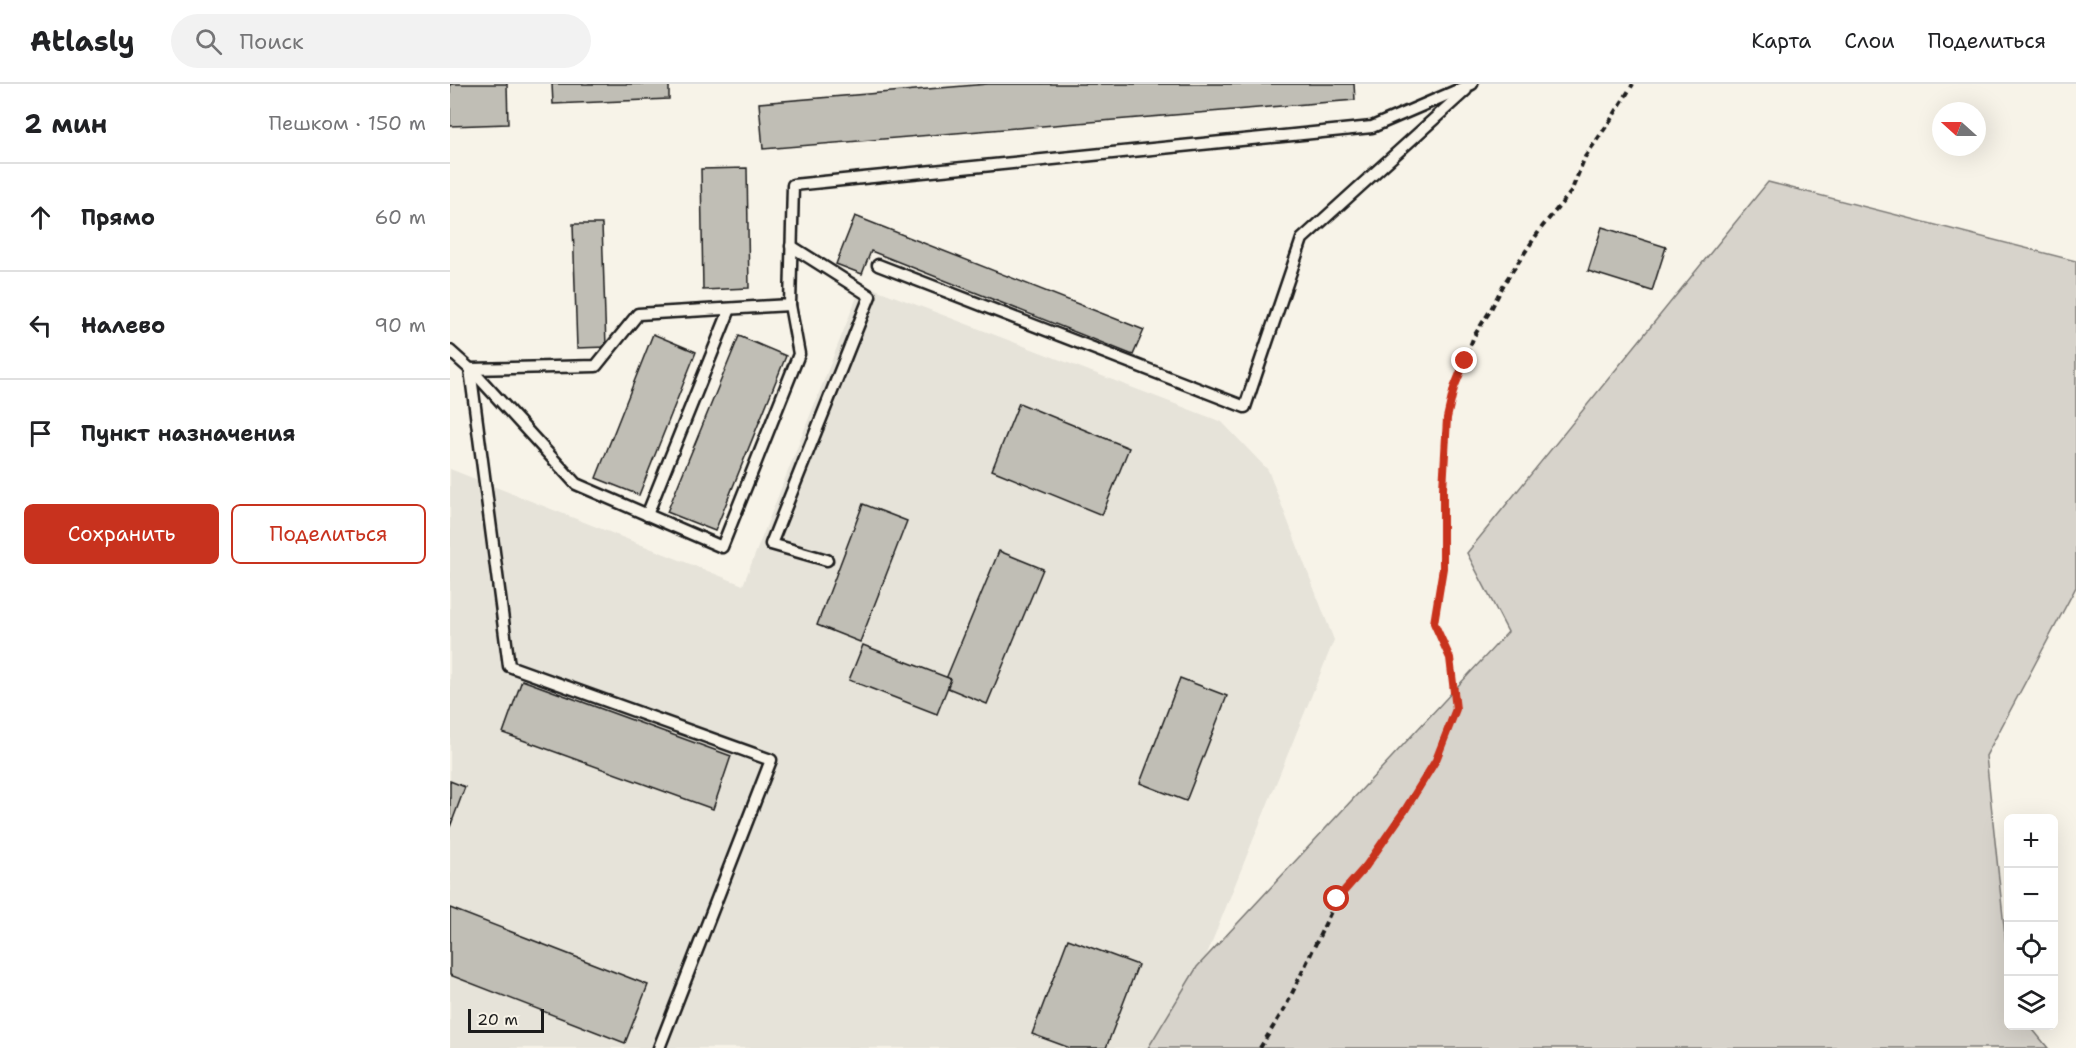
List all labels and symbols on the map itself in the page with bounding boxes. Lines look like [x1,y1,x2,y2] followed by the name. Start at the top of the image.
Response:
[1932,102,1986,156] north arrow
[1451,347,1477,373] route end
[1323,885,1349,911] route start
[468,1006,544,1034] scale bar

